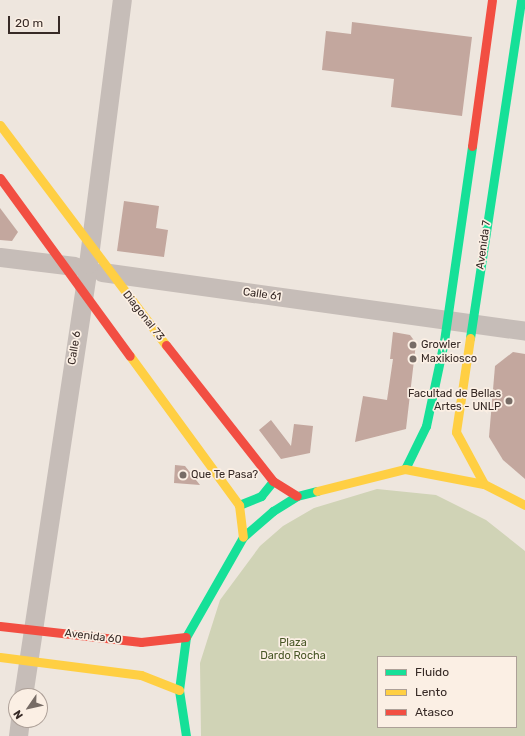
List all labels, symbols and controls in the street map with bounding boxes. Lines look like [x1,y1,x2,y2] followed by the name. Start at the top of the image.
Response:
[10,8,62,34] scale bar
[15,16,43,30] text: 20 m
[474,220,494,270] street label: Avenida 7
[242,286,282,304] street label: Calle 61
[119,288,167,344] street label: Diagonal 73
[66,330,84,366] street label: Calle 6
[421,338,461,352] place label: Growler
[408,340,418,350] marker: Growler
[421,352,477,366] place label: Maxikiosco
[408,354,418,364] marker: Maxikiosco
[408,388,501,414] place label: Facultad de Bellas Artes - UNLP
[504,396,514,406] marker: Facultad de Bellas Artes - UNLP
[191,468,258,482] place label: Que Te Pasa?
[178,470,188,480] marker: Que Te Pasa?
[64,627,122,647] street label: Avenida 60
[260,637,326,663] park label: Plaza Dardo Rocha
[377,656,517,728] legend
[415,665,449,679] text: Fluido
[415,685,447,699] text: Lento
[8,688,48,728] north arrow
[415,705,454,719] text: Atasco
[11,708,26,721] text: N

